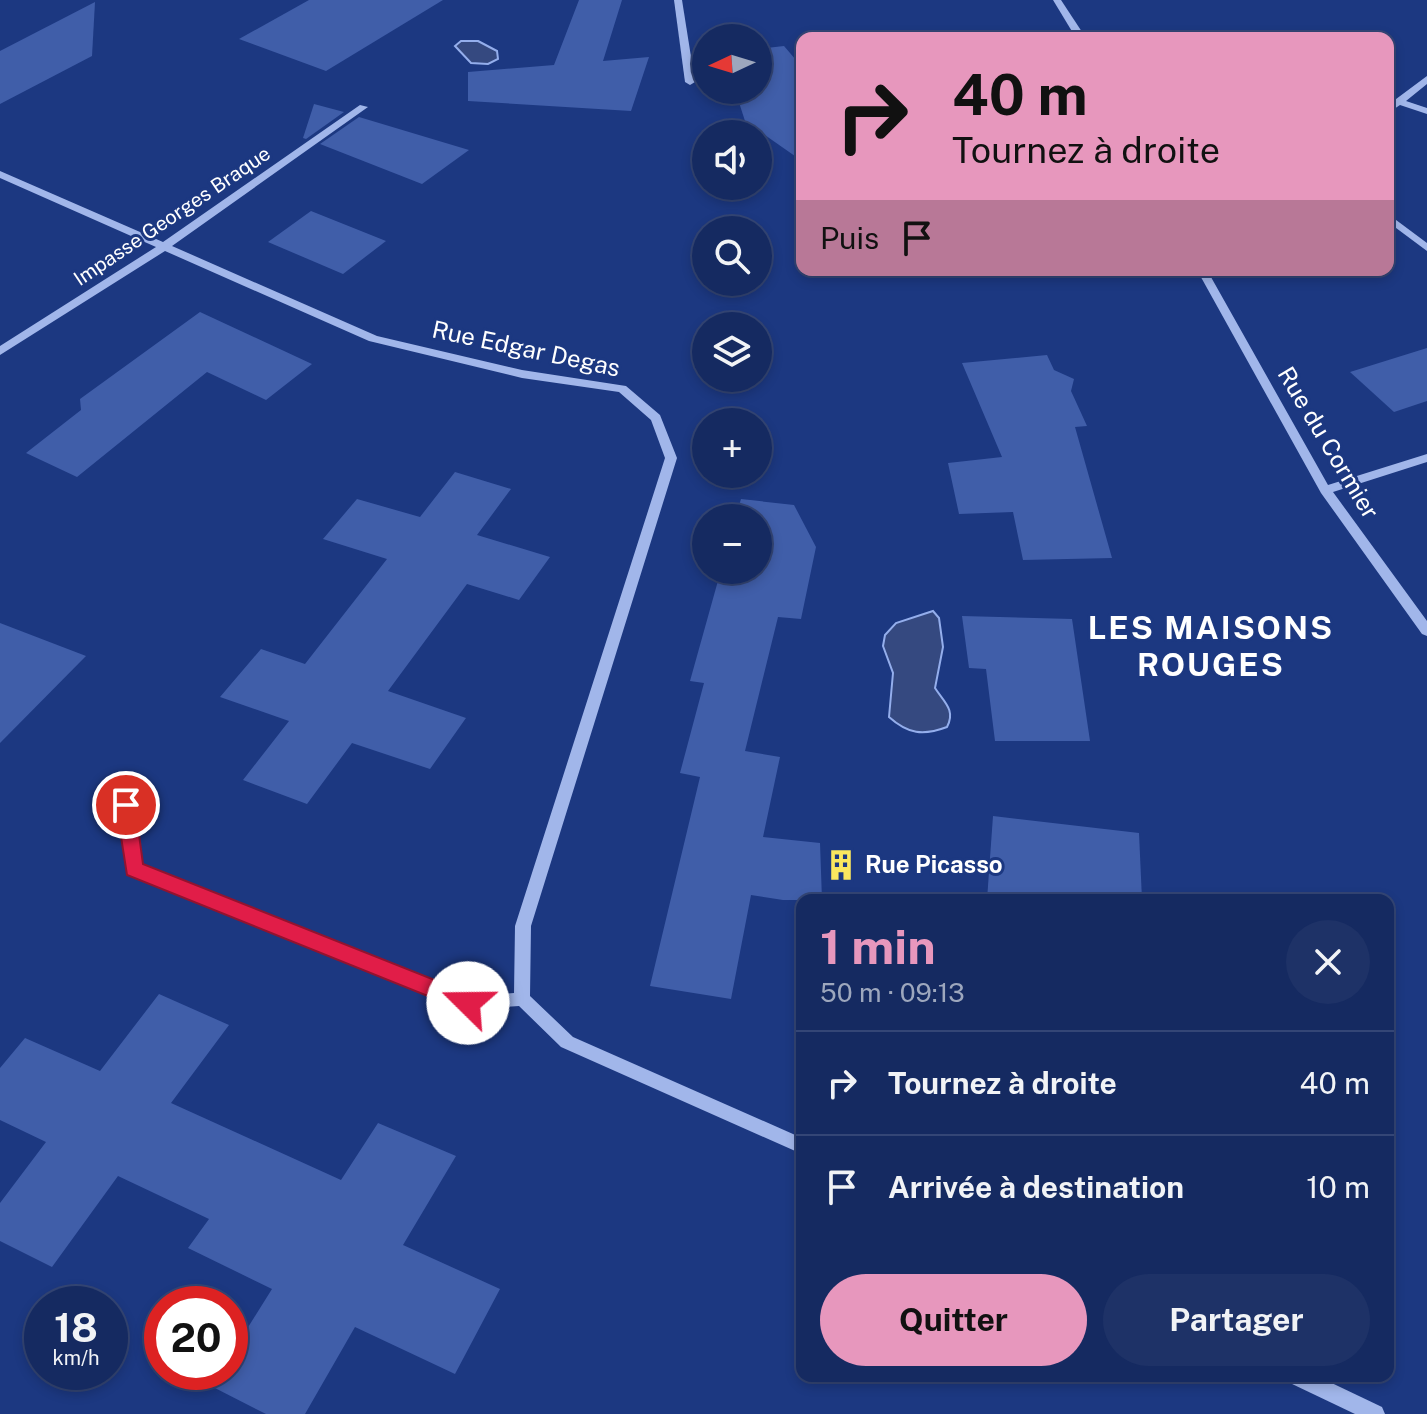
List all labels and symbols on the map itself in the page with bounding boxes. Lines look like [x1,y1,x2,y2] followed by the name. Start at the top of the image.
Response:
[692,24,772,104] north arrow
[69,141,275,291] street label: Impasse Georges Braque
[430,314,623,382] street label: Rue Edgar Degas
[1273,361,1385,523] street label: Rue du Cormier
[1088,609,1334,683] district label: LES MAISONS ROUGES
[92,771,160,839] pin
[824,848,858,882] building icon: Rue Picasso
[865,850,1003,878] place label: Rue Picasso
[426,961,510,1045] position arrow
[144,1286,248,1390] speed limit sign: 20

